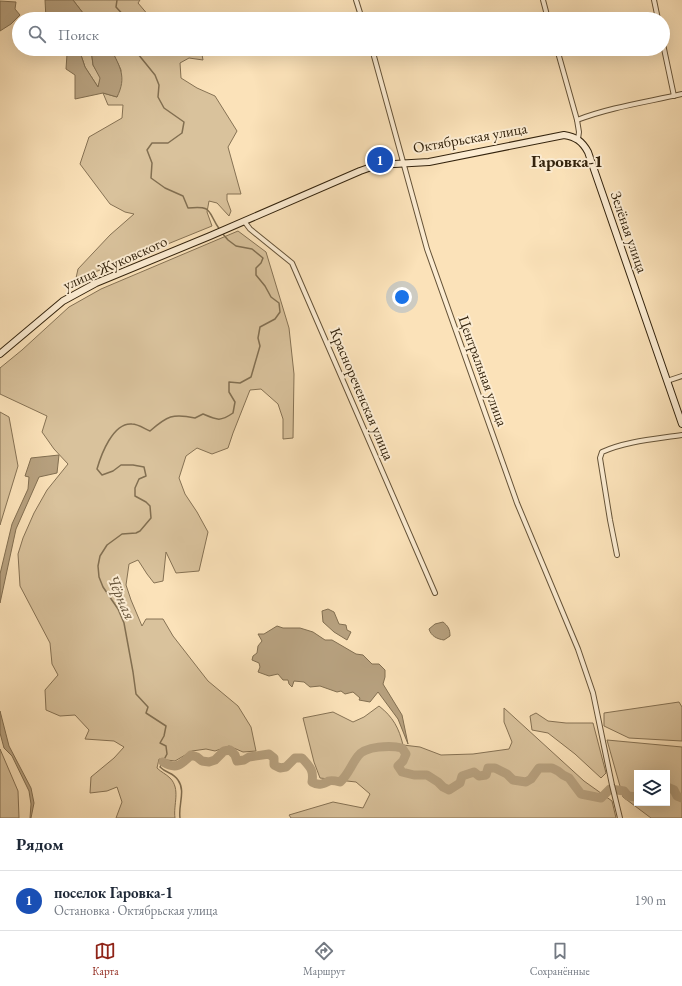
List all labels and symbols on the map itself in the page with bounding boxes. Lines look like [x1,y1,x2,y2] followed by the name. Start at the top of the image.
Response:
[411,118,528,157] street label: Октябрьская улица
[367,145,393,175] pin: 1
[531,150,603,172] district label: Гаровка-1
[607,189,652,275] street label: Зелёная улица
[60,231,170,294] street label: улица Жуковского
[392,287,412,307] your location
[455,313,512,429] street label: Центральная улица
[326,325,399,463] street label: Краснореченская улица
[102,571,141,623] water label: Чёрная

